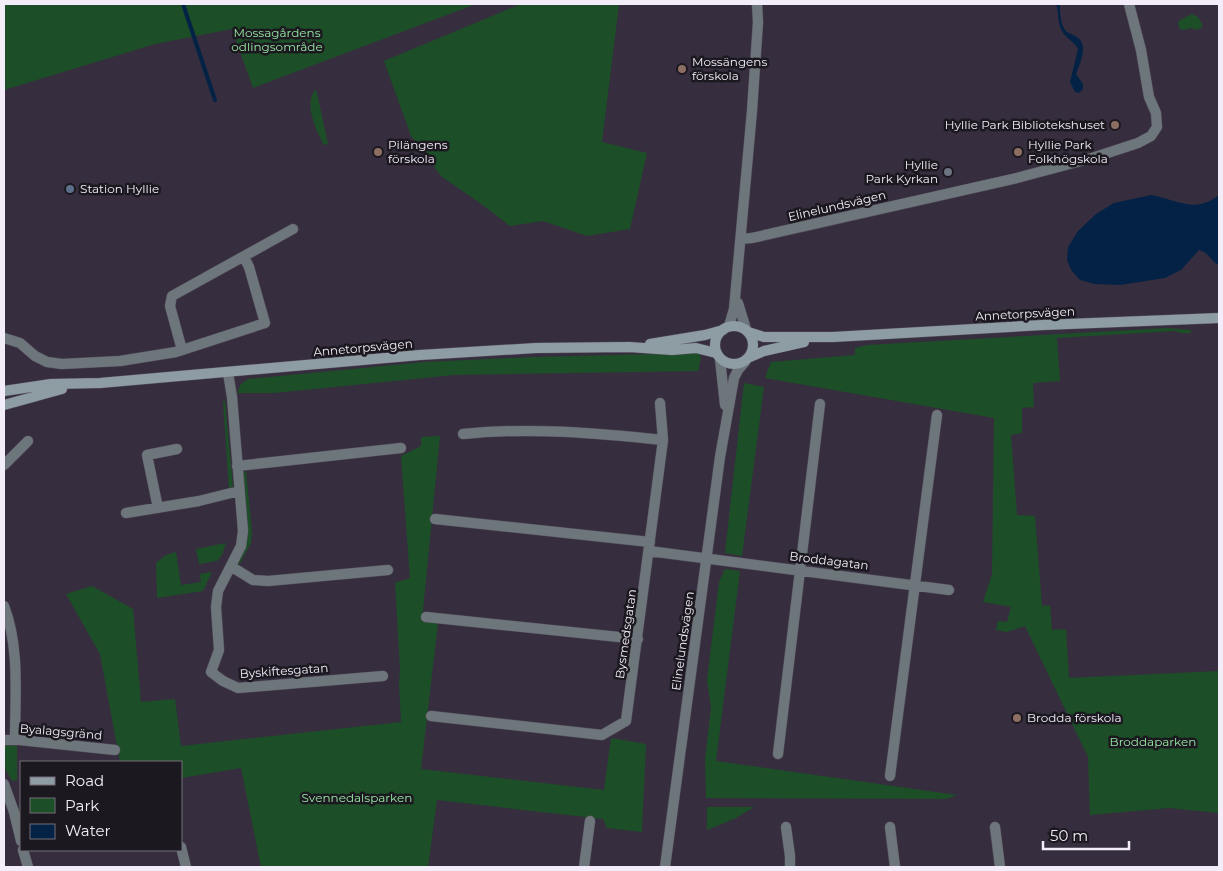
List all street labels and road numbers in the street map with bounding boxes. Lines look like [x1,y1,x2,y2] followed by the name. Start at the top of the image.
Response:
[786,187,887,224] street label: Elinelundsvägen
[975,303,1075,324] street label: Annetorpsvägen
[313,336,413,359] street label: Annetorpsvägen
[789,548,870,573] street label: Broddagatan
[612,588,639,680] street label: Bysmedsgatan
[668,590,697,692] street label: Elinelundsvägen
[239,660,329,681] street label: Byskiftesgatan
[19,720,103,743] street label: Byalagsgränd

